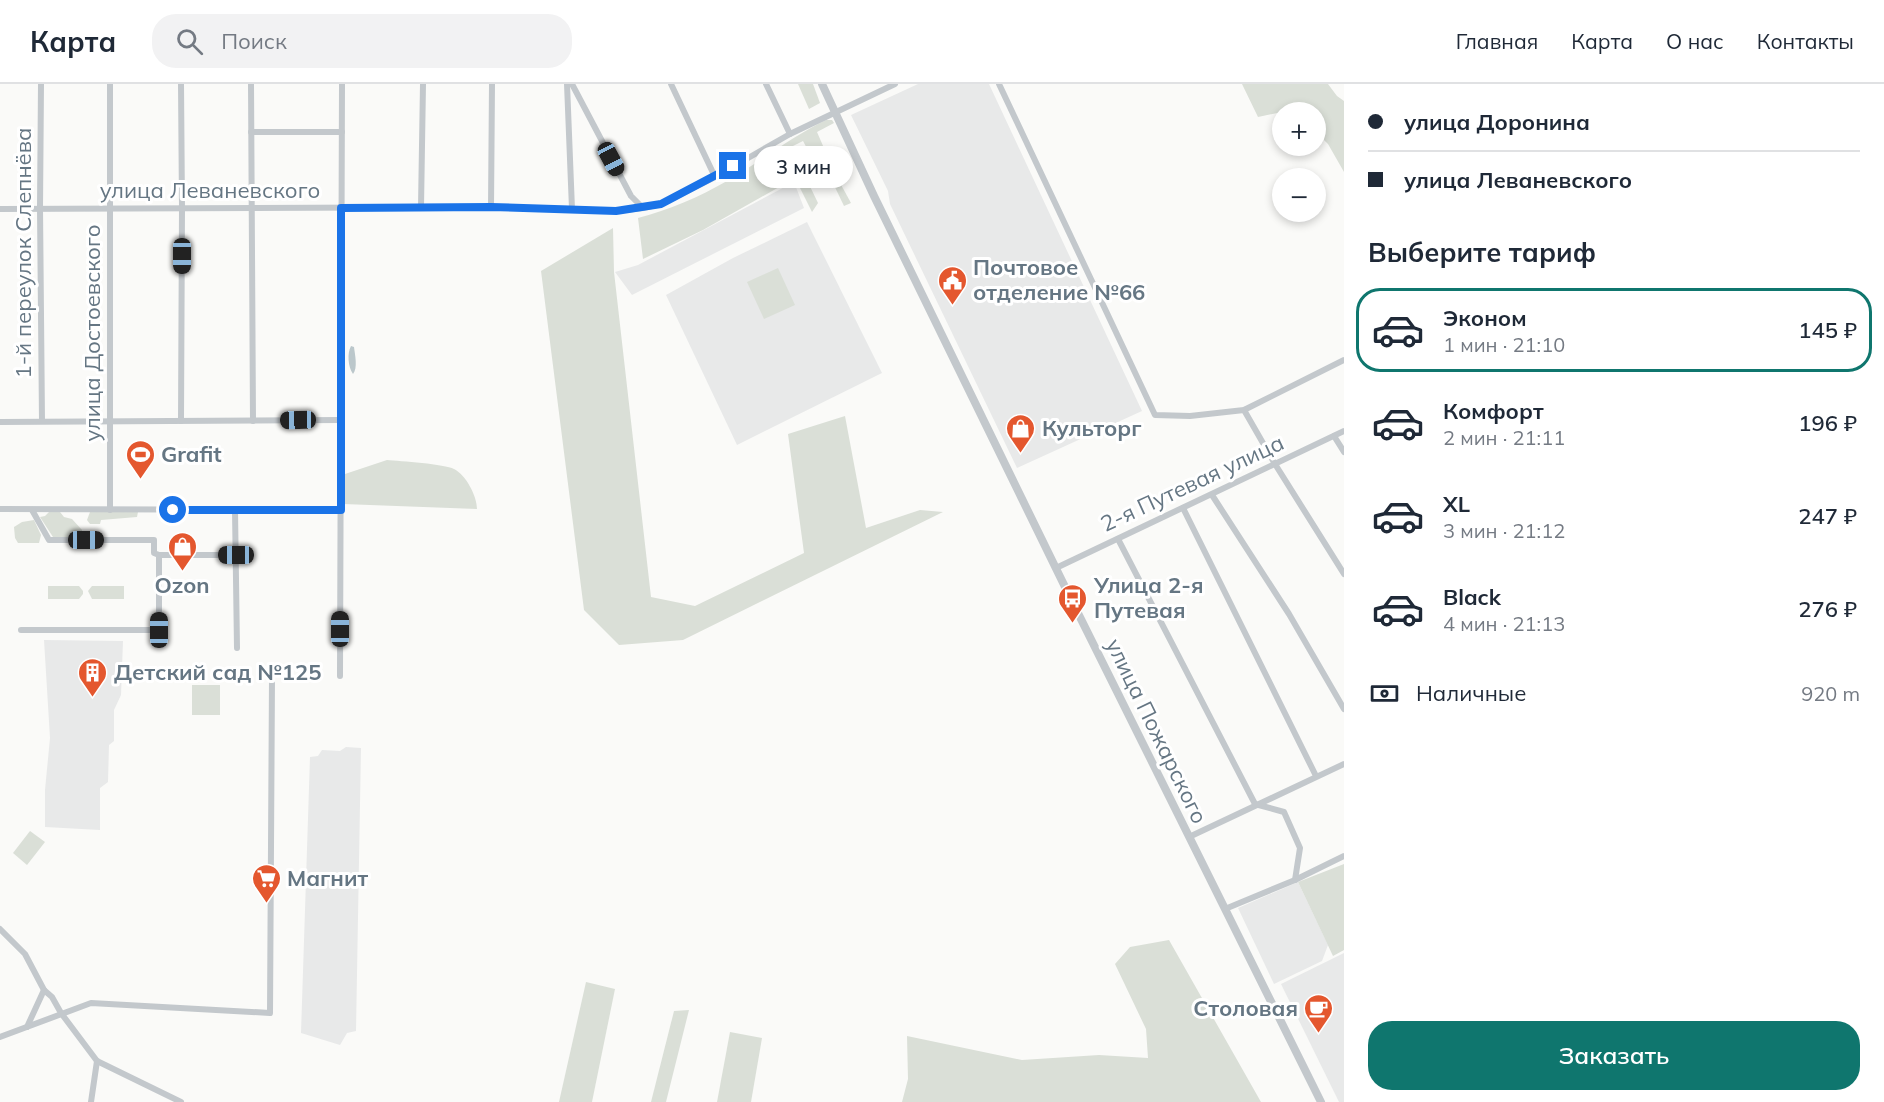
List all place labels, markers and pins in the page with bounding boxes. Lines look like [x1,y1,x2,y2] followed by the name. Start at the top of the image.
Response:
[973,253,1145,306] place label: Почтовое отделение №66
[936,264,968,306] public building icon: Почтовое отделение №66
[1005,412,1037,454] shop icon: Культорг
[1042,414,1142,442] place label: Культорг
[124,438,156,480] sports icon: Grafit
[161,440,222,468] place label: Grafit
[166,530,198,572] shop icon: Ozon
[155,571,209,599] place label: Ozon
[1093,571,1203,624] place label: Улица 2-я Путевая
[1057,582,1089,624] bus stop icon: Улица 2-я Путевая
[77,656,109,698] building icon: Детский сад №125
[114,658,321,686] place label: Детский сад №125
[250,862,282,904] supermarket icon: Магнит
[287,864,368,892] place label: Магнит
[1303,992,1335,1034] cafe icon: Столовая
[1193,994,1298,1022] place label: Столовая

